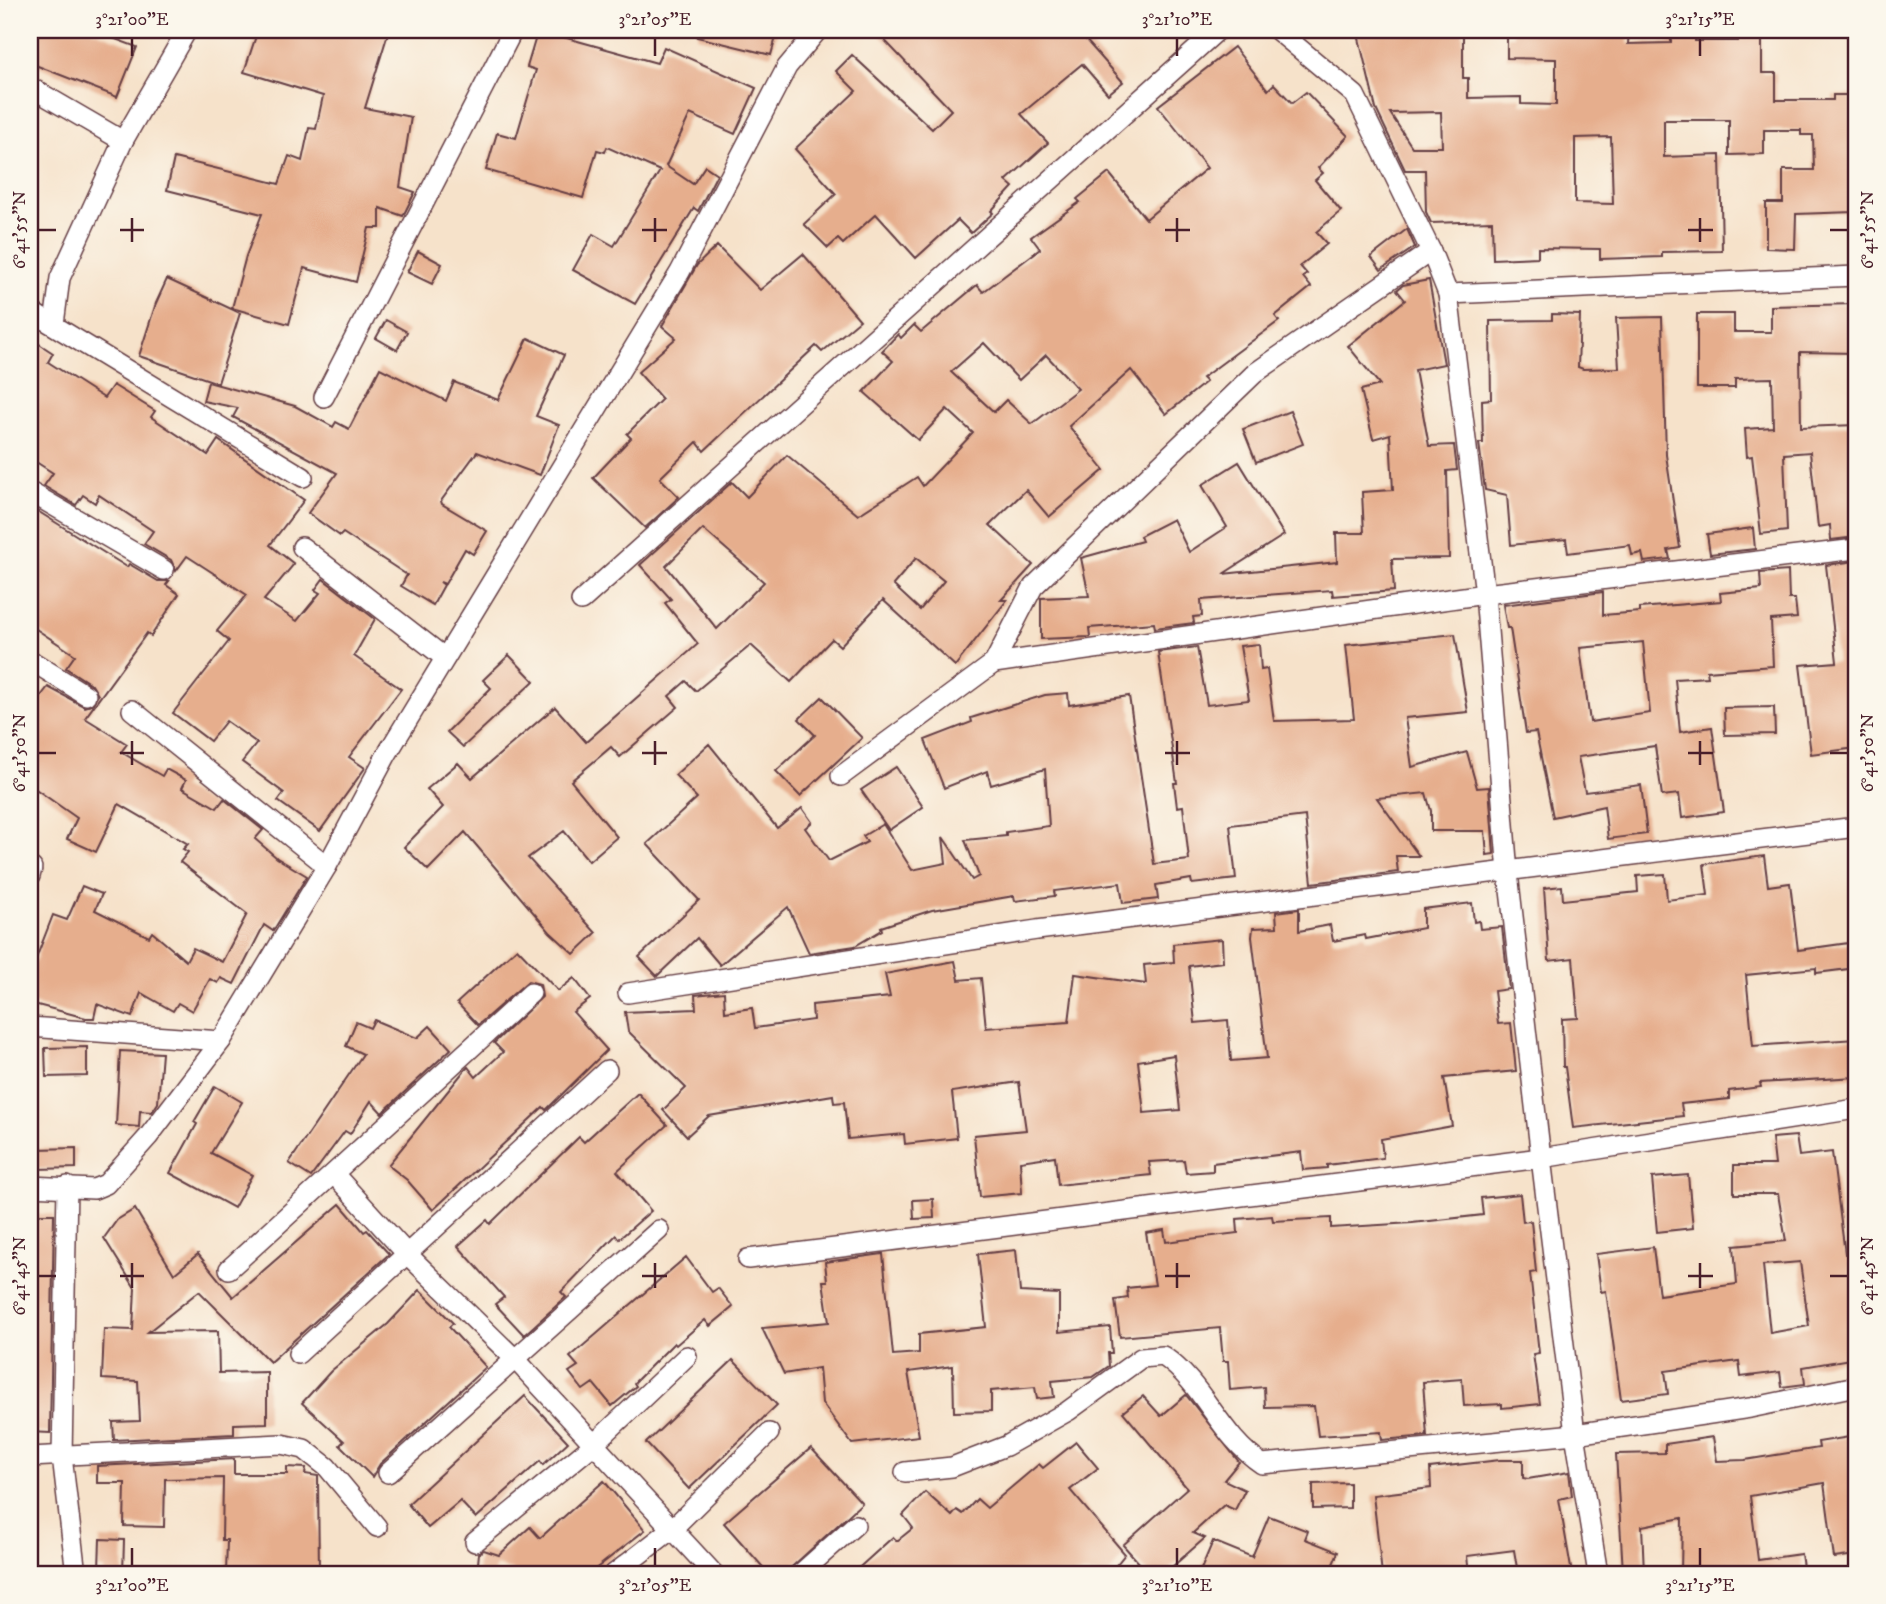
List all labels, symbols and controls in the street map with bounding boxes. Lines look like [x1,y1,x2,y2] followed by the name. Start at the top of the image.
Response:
[95,9,169,31] text: 3°21'00"E
[619,9,692,31] text: 3°21'05"E
[1142,9,1212,31] text: 3°21'10"E
[1665,9,1735,31] text: 3°21'15"E
[9,191,31,269] text: 6°41'55"N
[1857,191,1879,269] text: 6°41'55"N
[9,713,31,793] text: 6°41'50"N
[1857,713,1879,793] text: 6°41'50"N
[9,1236,31,1316] text: 6°41'45"N
[1857,1236,1879,1316] text: 6°41'45"N
[95,1575,169,1597] text: 3°21'00"E
[619,1575,692,1597] text: 3°21'05"E
[1142,1575,1212,1597] text: 3°21'10"E
[1665,1575,1735,1597] text: 3°21'15"E

